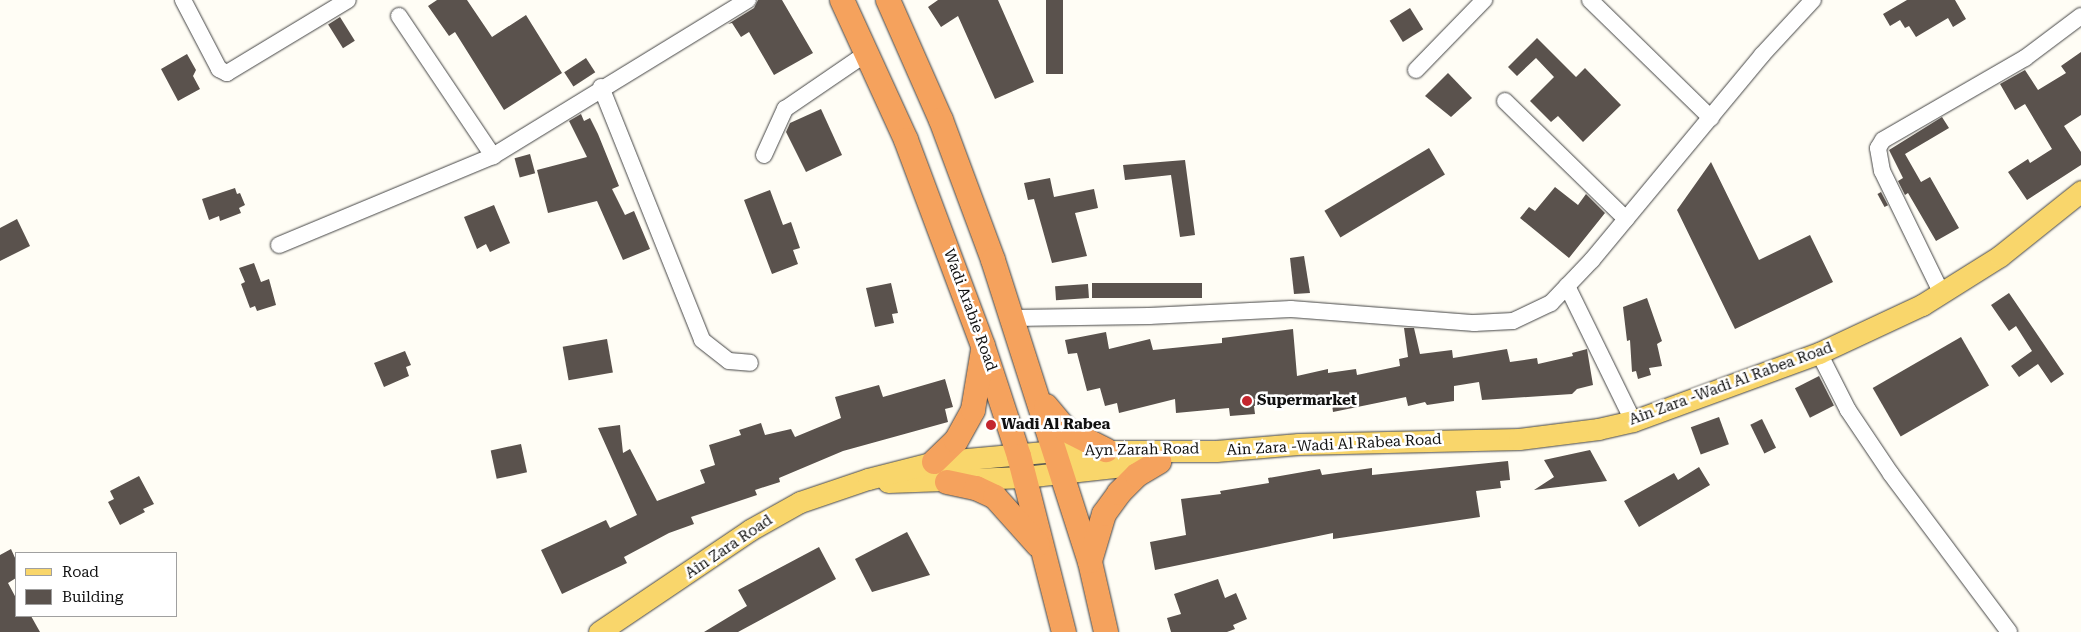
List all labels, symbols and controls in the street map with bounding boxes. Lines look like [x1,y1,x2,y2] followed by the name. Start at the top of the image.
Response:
[940,246,1000,374] street label: Wadi Arabie Road
[1627,339,1835,429] street label: Ain Zara -Wadi Al Rabea Road
[1257,392,1357,410] place label: Supermarket
[1241,395,1253,407] marker: Supermarket
[1001,416,1110,434] place label: Wadi Al Rabea
[985,419,997,431] marker: Wadi Al Rabea
[1226,430,1442,460] street label: Ain Zara -Wadi Al Rabea Road
[1085,440,1199,460] street label: Ayn Zarah Road
[682,511,776,583] street label: Ain Zara Road
[15,552,178,617] legend
[62,563,99,581] text: Road
[62,588,123,606] text: Building

